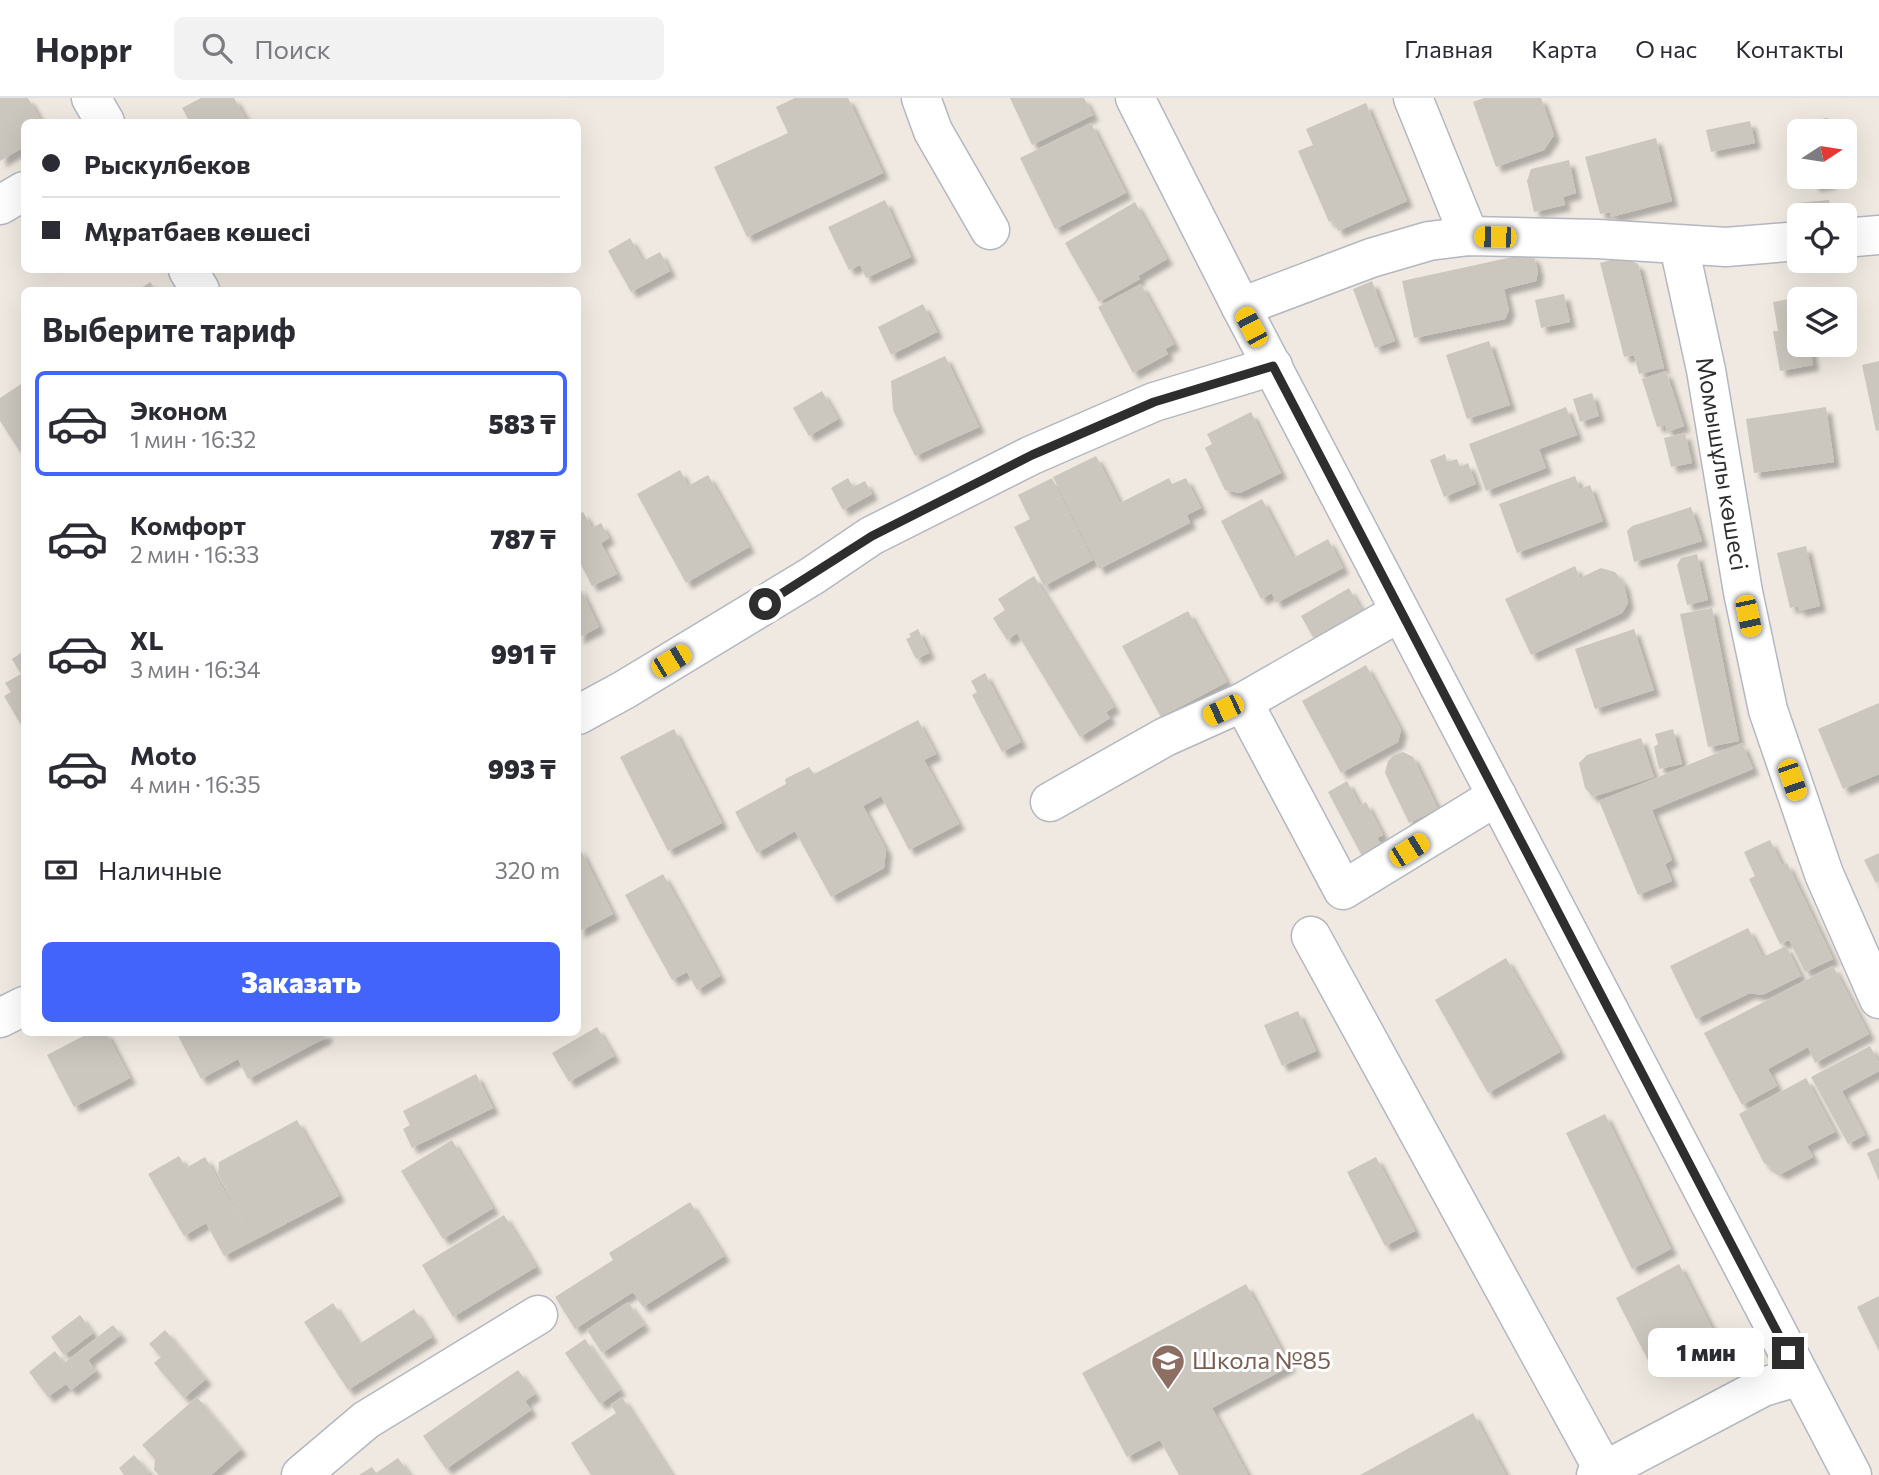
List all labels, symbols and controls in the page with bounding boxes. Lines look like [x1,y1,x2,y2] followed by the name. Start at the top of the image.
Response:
[174,17,664,80] search box
[35,28,132,69] text: Hoppr
[198,29,236,67] icon: search
[254,33,331,64] text: Поиск
[1404,34,1493,63] text: Главная
[1531,34,1597,63] text: Карта
[1635,34,1697,63] text: О нас
[1735,34,1844,63] text: Контакты
[1787,119,1857,189] north arrow
[1787,119,1857,357] map controls
[84,148,251,179] text: Рыскулбеков
[1787,203,1857,273] button: locate
[84,215,311,246] text: Мұратбаев көшесі
[1474,226,1517,248] car
[1787,287,1857,357] button: layers
[1232,304,1271,350] car
[42,309,296,349] text: Выберите тариф
[1691,354,1755,573] street label: Момышұлы көшесі
[46,392,109,455] icon: car
[130,394,227,425] text: Эконом
[488,408,556,439] text: 583 ₸
[130,425,256,453] text: 1 мин · 16:32
[46,507,109,570] icon: car
[130,509,246,540] text: Комфорт
[490,523,556,554] text: 787 ₸
[130,540,259,568] text: 2 мин · 16:33
[749,588,781,620] route start
[1734,593,1763,639] car
[46,622,109,685] icon: car
[130,624,164,655] text: XL
[491,638,556,669] text: 991 ₸
[648,641,695,681] car
[130,655,261,683] text: 3 мин · 16:34
[1200,692,1247,728] car
[46,737,109,800] icon: car
[130,739,197,770] text: Moto
[488,753,556,784] text: 993 ₸
[1776,757,1809,803] car
[130,770,261,798] text: 4 мин · 16:35
[1386,830,1433,870] car
[42,851,80,889] icon: cash
[98,854,222,885] text: Наличные
[495,856,560,884] text: 320 m
[42,942,560,1022] button: Заказать
[1648,1328,1764,1378] callout: 1 мин
[1772,1337,1804,1369] route end
[1676,1338,1736,1366] text: 1 мин
[1149,1342,1187,1391] school or university icon: Школа №85
[1192,1345,1331,1374] place label: Школа №85

